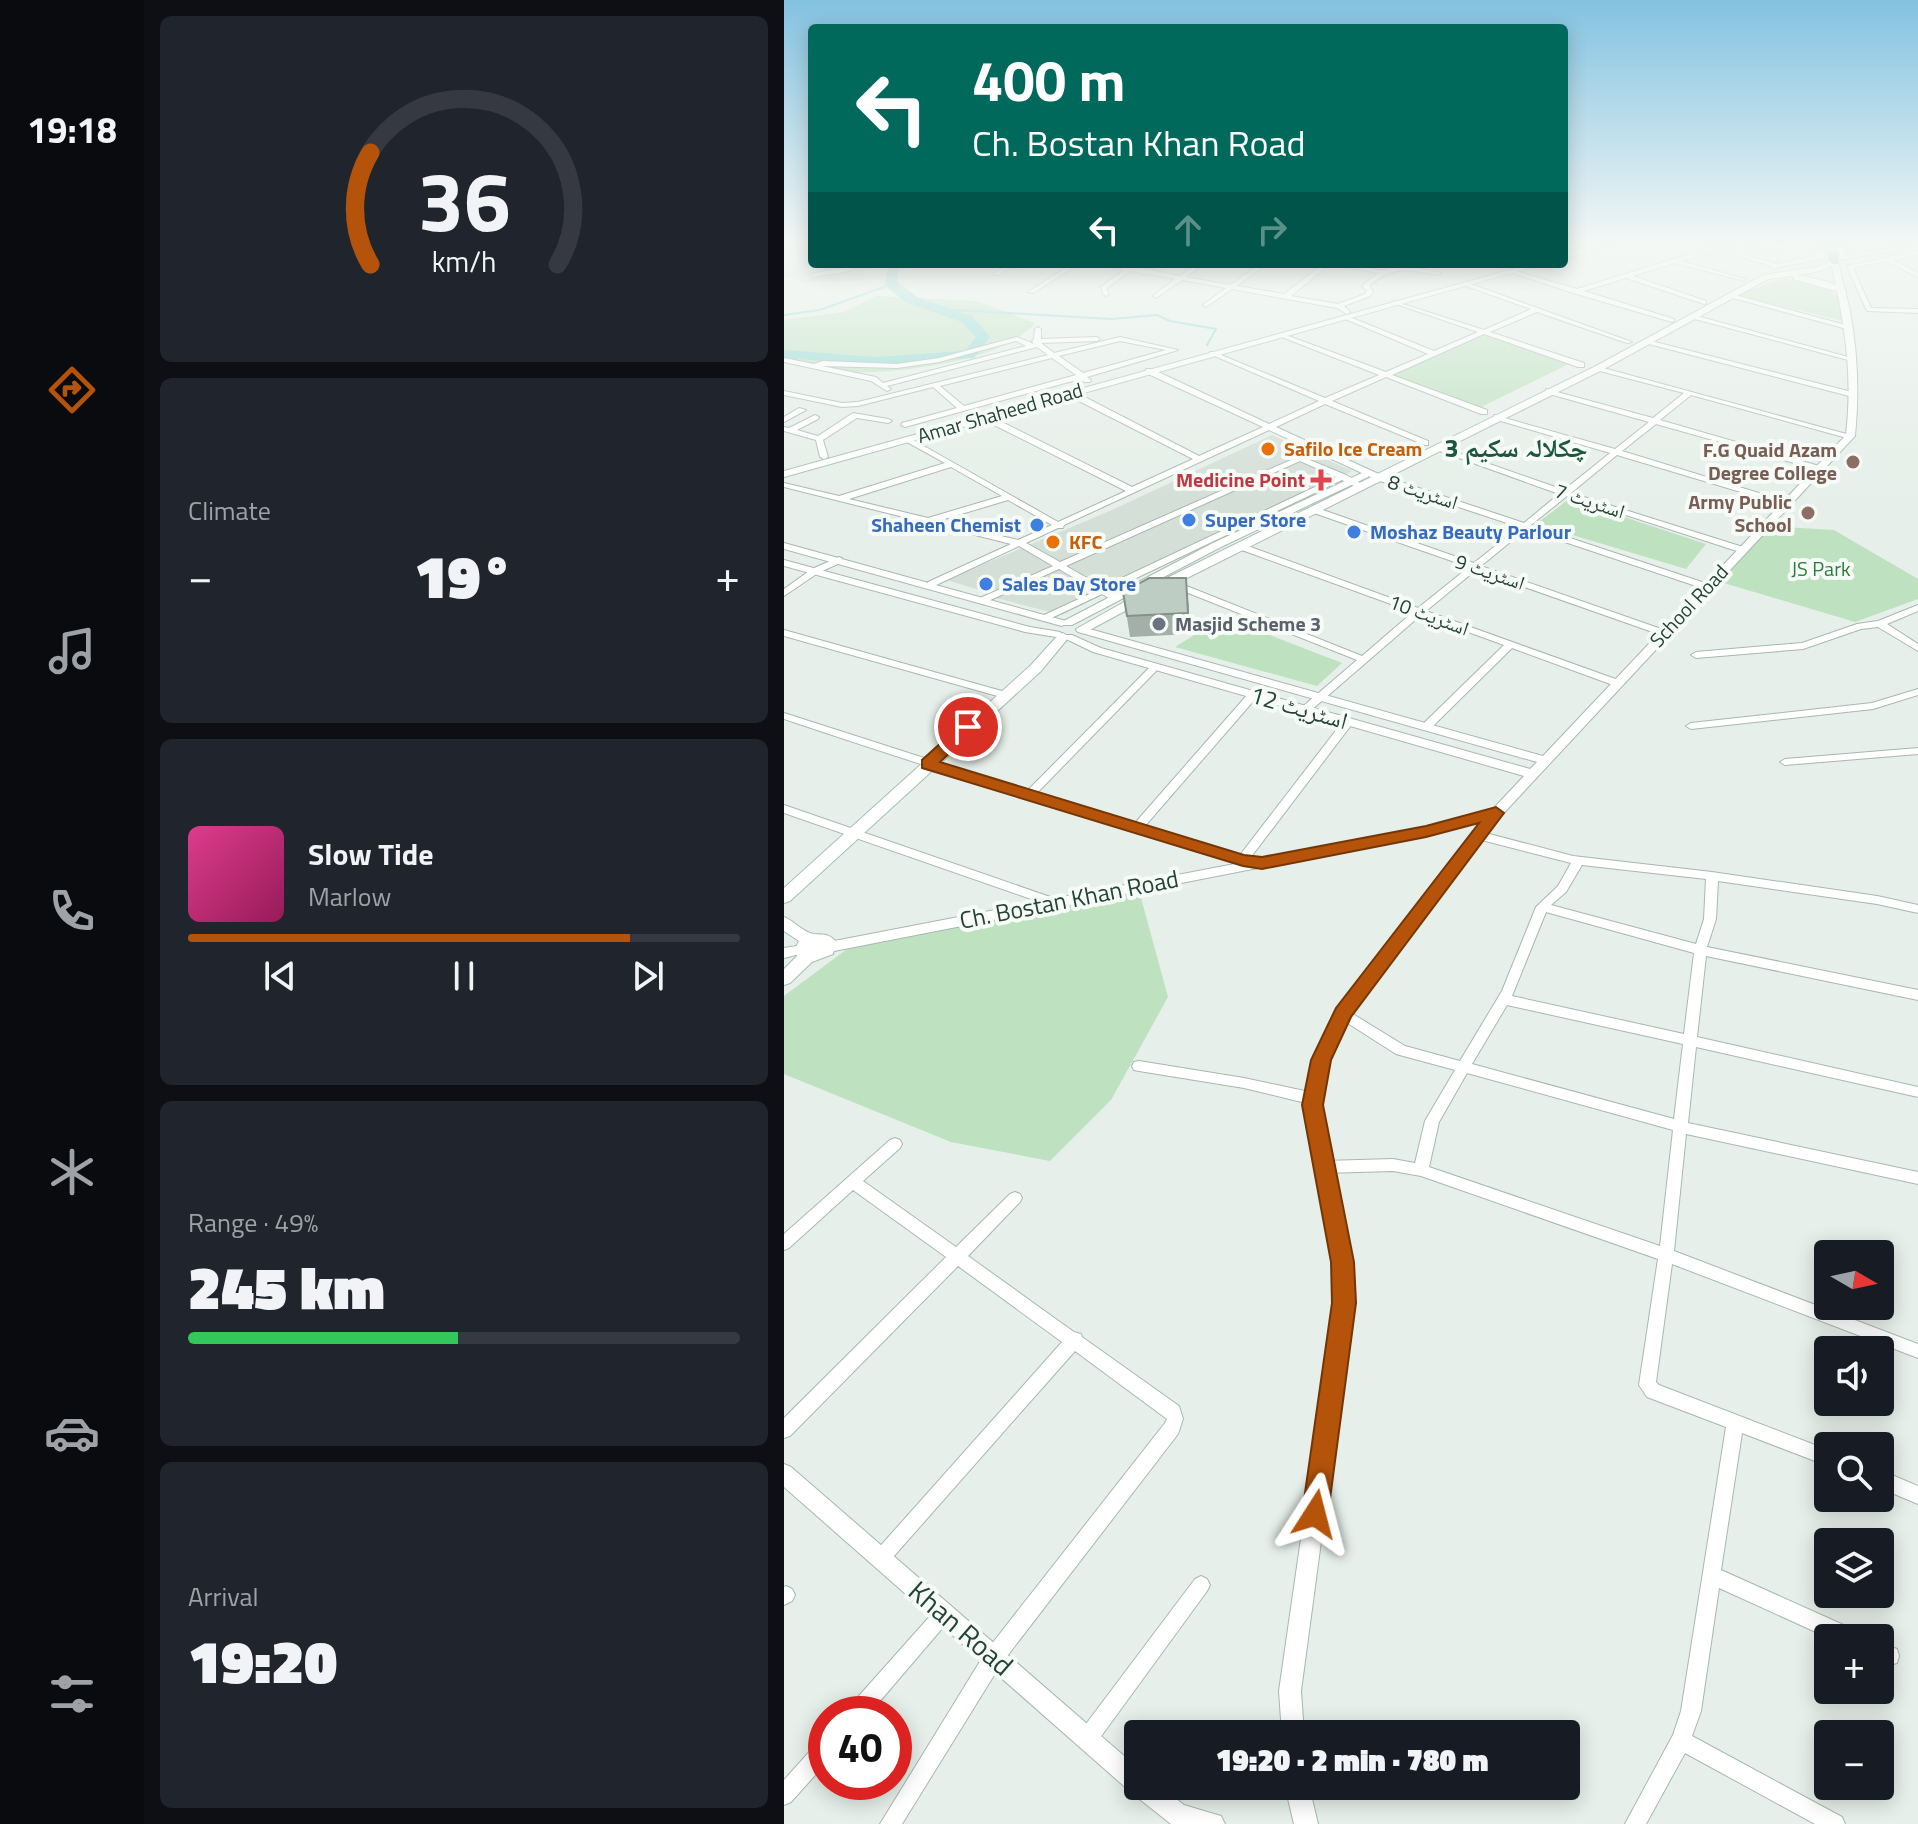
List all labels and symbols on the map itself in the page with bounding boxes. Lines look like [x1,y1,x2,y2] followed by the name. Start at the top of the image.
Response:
[913,374,1086,451] street label: Amar Shaheed Road
[1444,428,1588,467] district label: چکلالہ سکیم 3
[1284,433,1422,464] place label: Safilo Ice Cream
[1703,434,1837,488] place label: F.G Quaid Azam Degree College
[1259,440,1277,458] marker: Safilo Ice Cream
[1844,453,1862,471] marker: F.G Quaid Azam Degree College
[1176,464,1305,495] place label: Medicine Point
[1384,466,1462,517] street label: اسٹریٹ 8
[1312,471,1330,489] marker: Medicine Point
[1551,475,1629,526] street label: اسٹریٹ 7
[1688,486,1792,540] place label: Army Public School
[1205,504,1306,535] place label: Super Store
[1799,504,1817,522] marker: Army Public School
[871,509,1021,540] place label: Shaheen Chemist
[1180,511,1198,529] marker: Super Store
[1028,516,1046,534] marker: Shaheen Chemist
[1370,516,1572,547] place label: Moshaz Beauty Parlour
[1345,523,1363,541] marker: Moshaz Beauty Parlour
[1069,526,1102,557] place label: KFC
[1044,533,1062,551] marker: KFC
[1451,545,1529,598] street label: اسٹریٹ 9
[1791,553,1851,584] park label: JS Park
[1642,557,1735,654] street label: School Road
[1002,568,1136,599] place label: Sales Day Store
[977,575,995,593] marker: Sales Day Store
[1385,586,1474,643] street label: اسٹریٹ 10
[1175,608,1321,639] place label: Masjid Scheme 3
[1150,615,1168,633] marker: Masjid Scheme 3
[1246,676,1352,738] street label: اسٹریٹ 12
[934,693,1002,761] pin
[956,860,1181,938] street label: Ch. Bostan Khan Road
[1814,1240,1894,1320] north arrow
[1273,1472,1357,1556] position arrow
[899,1570,1023,1685] street label: Khan Road
[808,1696,912,1800] speed limit sign: 40

